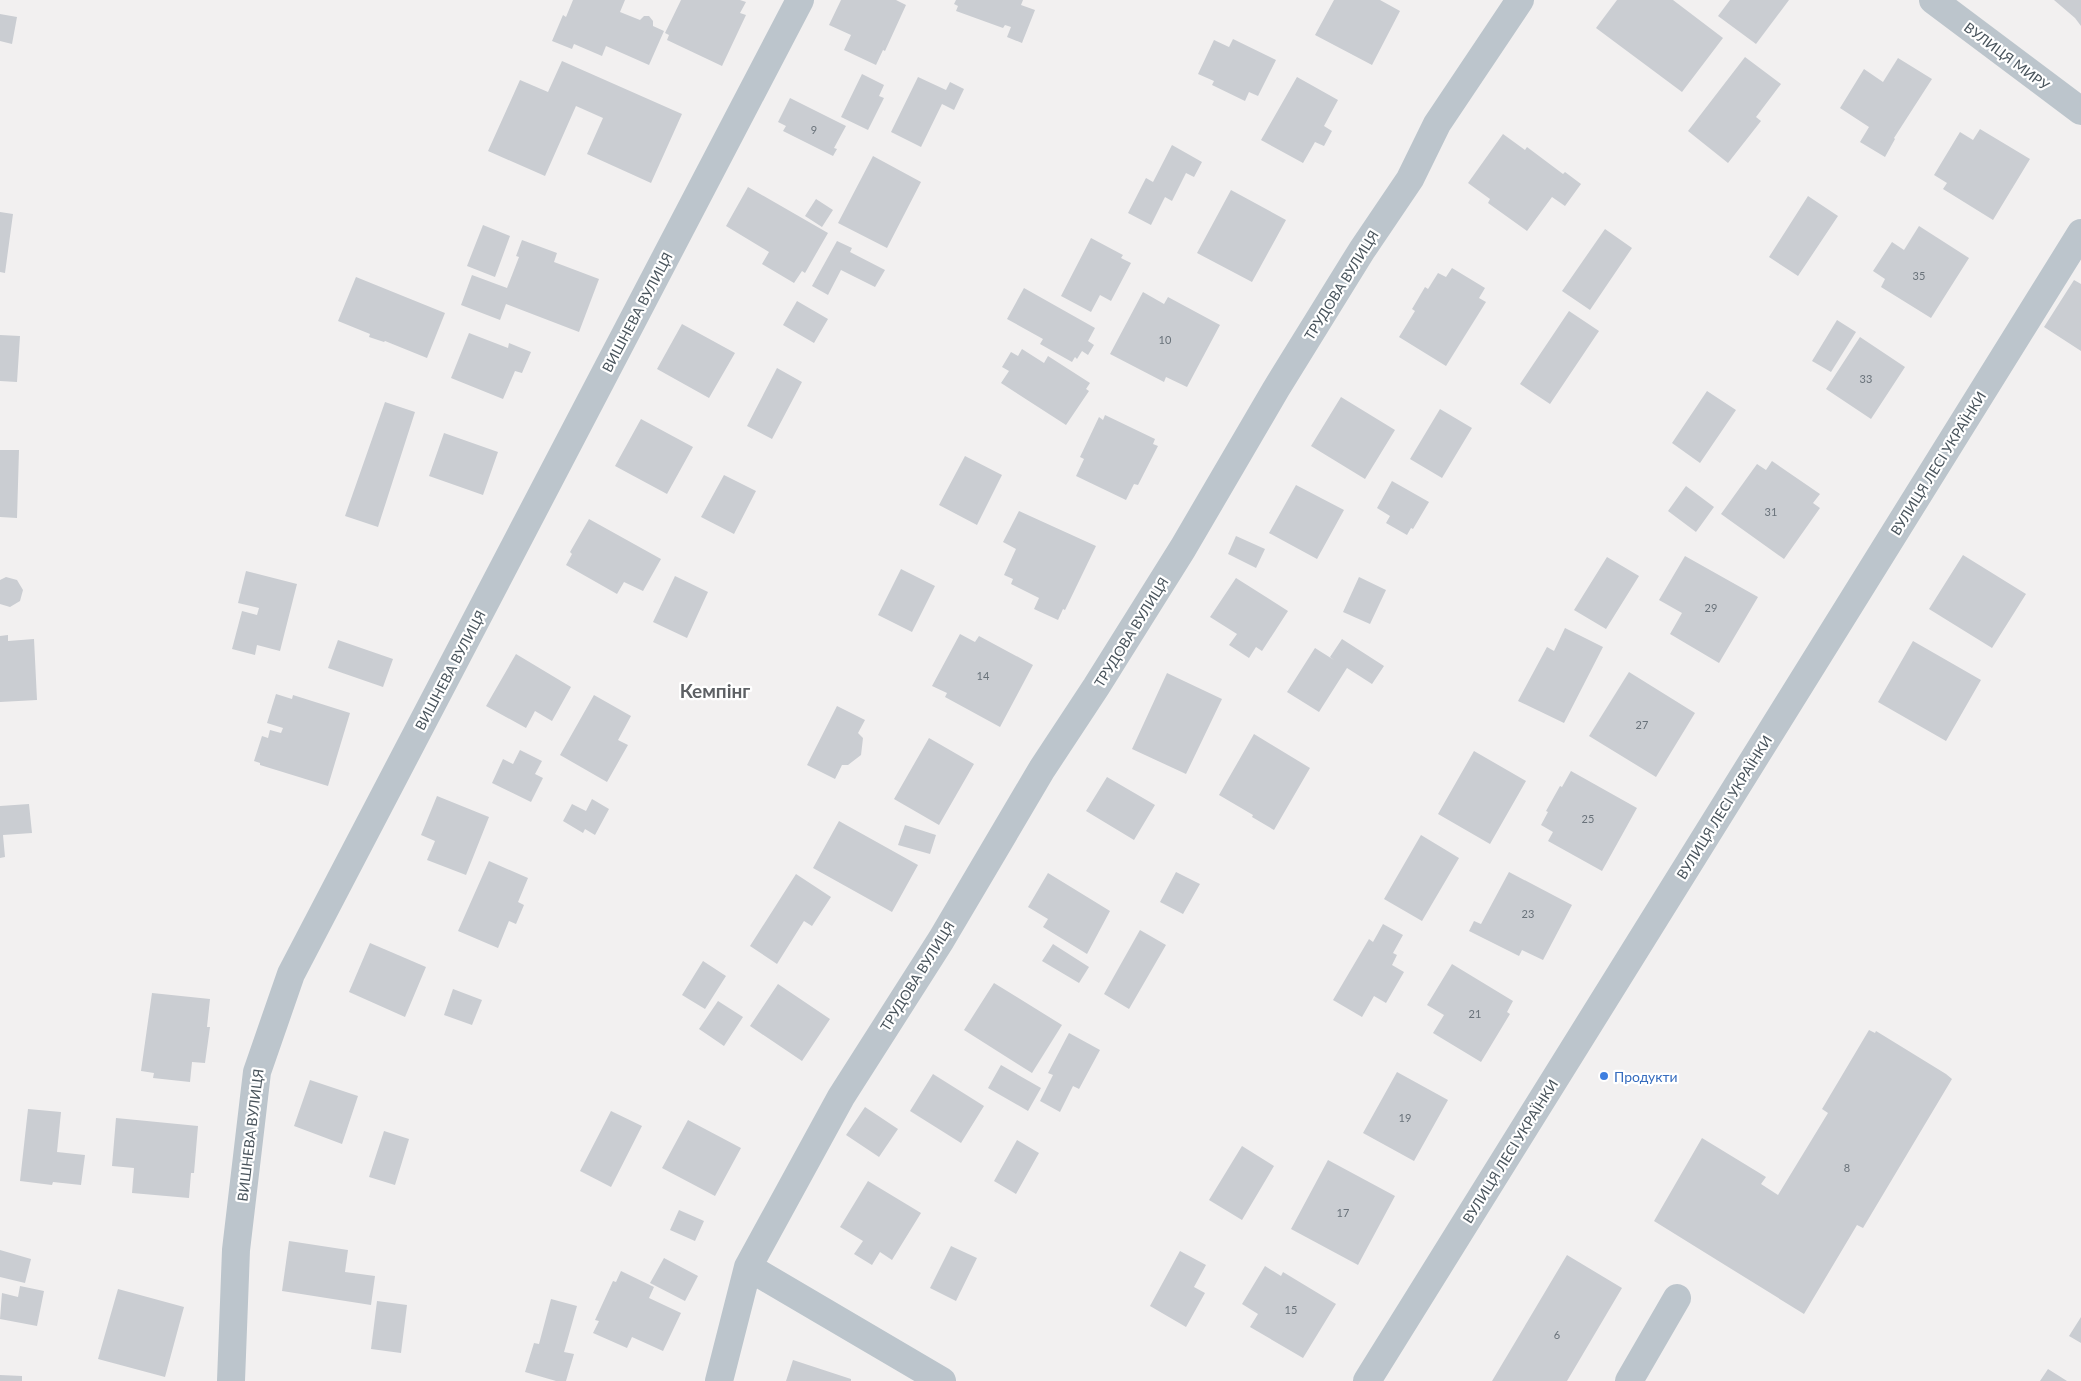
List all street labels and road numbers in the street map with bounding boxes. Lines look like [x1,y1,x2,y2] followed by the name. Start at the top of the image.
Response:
[1961,18,2053,94] street label: ВУЛИЦЯ МИРУ
[1300,227,1382,343] street label: ТРУДОВА ВУЛИЦЯ
[598,249,676,375] street label: ВИШНЕВА ВУЛИЦЯ
[1887,388,1989,538] street label: ВУЛИЦЯ ЛЕСІ УКРАЇНКИ
[1090,574,1172,690] street label: ТРУДОВА ВУЛИЦЯ
[411,607,489,733] street label: ВИШНЕВА ВУЛИЦЯ
[1673,732,1775,882] street label: ВУЛИЦЯ ЛЕСІ УКРАЇНКИ
[876,918,958,1034] street label: ТРУДОВА ВУЛИЦЯ
[233,1068,267,1202] street label: ВИШНЕВА ВУЛИЦЯ
[1459,1076,1561,1226] street label: ВУЛИЦЯ ЛЕСІ УКРАЇНКИ

